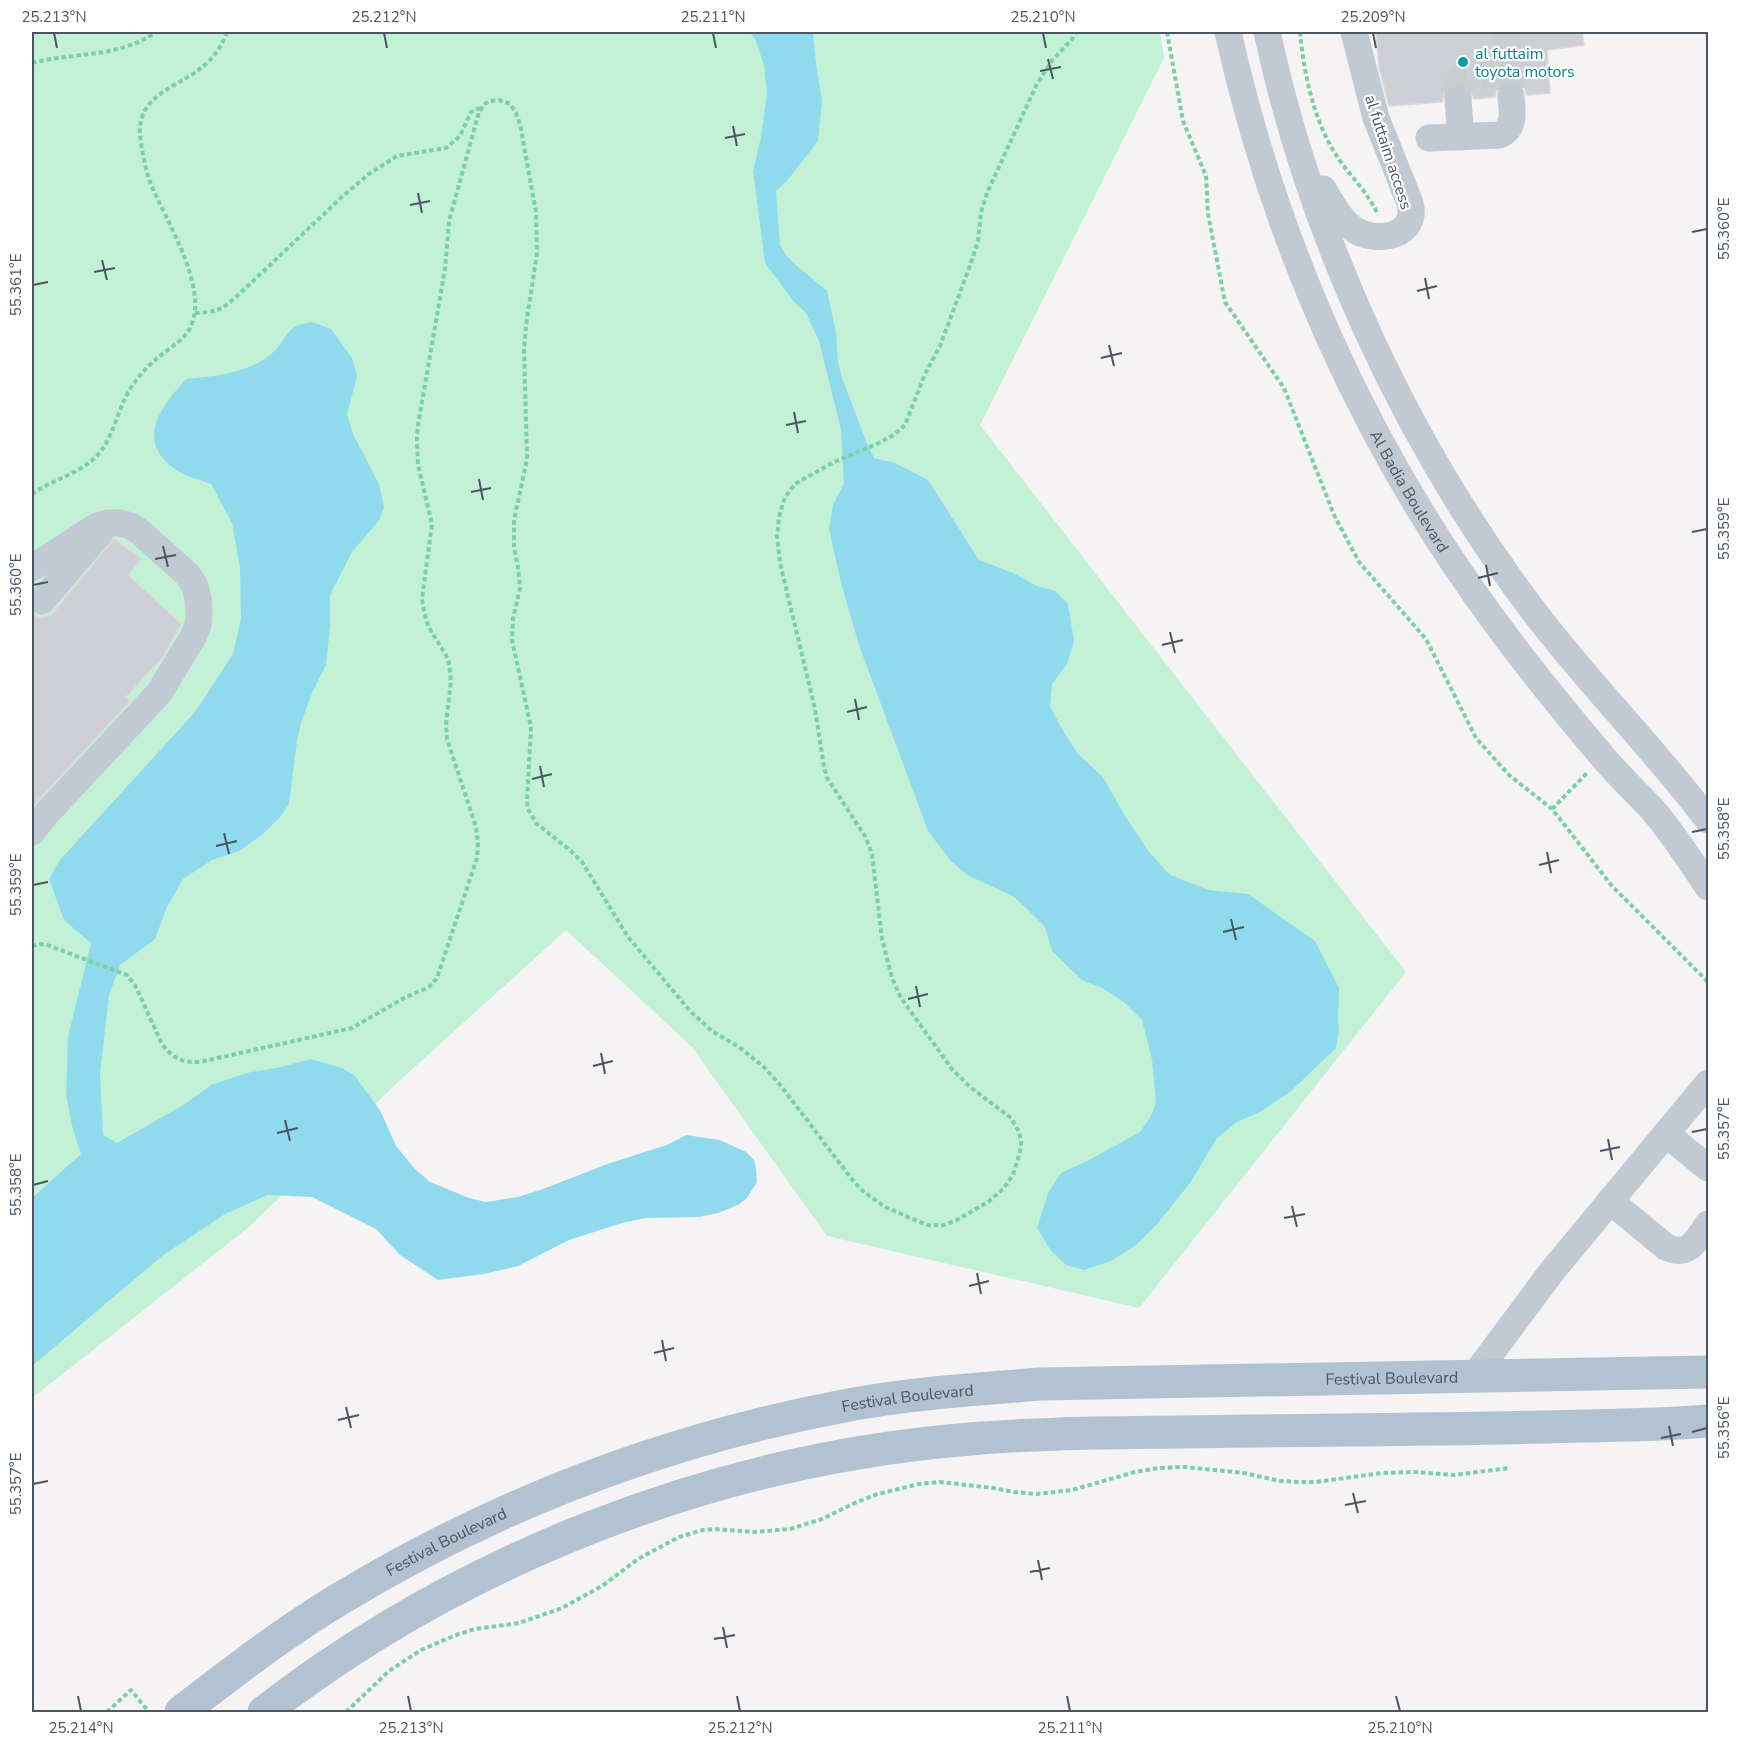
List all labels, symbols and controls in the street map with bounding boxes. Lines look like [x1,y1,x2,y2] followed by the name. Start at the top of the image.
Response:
[21,7,87,27] text: 25.213°N
[351,7,417,27] text: 25.212°N
[680,7,746,27] text: 25.211°N
[1010,7,1076,27] text: 25.210°N
[1340,7,1406,27] text: 25.209°N
[1475,43,1575,83] place label: al futtaim toyota motors
[1456,55,1470,69] marker: al futtaim toyota motors
[1359,92,1417,213] street label: al futtaim access
[1714,198,1734,260] text: 55.360°E
[6,254,26,316] text: 55.361°E
[1364,426,1454,557] street label: Al Badia Boulevard
[1714,498,1734,560] text: 55.359°E
[6,554,26,616] text: 55.360°E
[1714,798,1734,860] text: 55.358°E
[6,854,26,916] text: 55.359°E
[1714,1098,1734,1160] text: 55.357°E
[6,1154,26,1216] text: 55.358°E
[1325,1366,1458,1391] street label: Festival Boulevard
[840,1379,975,1418] street label: Festival Boulevard
[1714,1397,1734,1459] text: 55.356°E
[6,1453,26,1515] text: 55.357°E
[382,1503,510,1582] street label: Festival Boulevard
[48,1718,114,1738] text: 25.214°N
[378,1718,444,1738] text: 25.213°N
[707,1718,773,1738] text: 25.212°N
[1037,1718,1103,1738] text: 25.211°N
[1367,1718,1433,1738] text: 25.210°N

